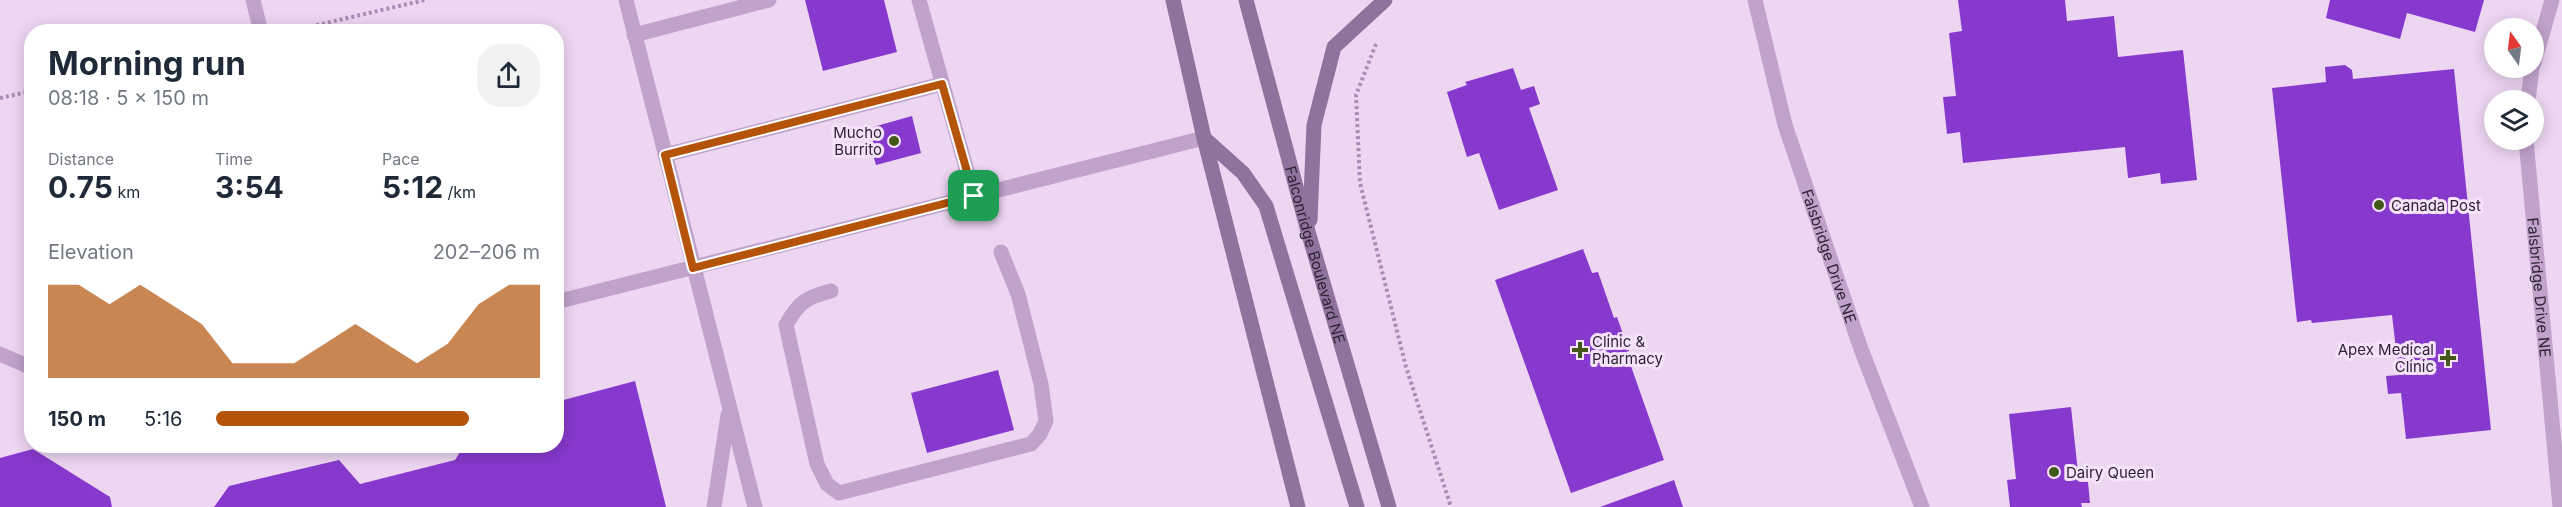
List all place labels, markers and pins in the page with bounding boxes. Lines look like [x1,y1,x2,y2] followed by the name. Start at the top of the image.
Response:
[833,123,882,159] place label: Mucho Burrito
[887,134,901,148] marker: Mucho Burrito
[948,170,999,221] pin
[2391,196,2481,215] place label: Canada Post
[2372,198,2386,212] marker: Canada Post
[1592,332,1664,368] place label: Clinic & Pharmacy
[2338,340,2434,376] place label: Apex Medical Clinic
[1573,343,1587,357] marker: Clinic & Pharmacy
[2439,349,2457,367] marker: Apex Medical Clinic
[2066,463,2154,482] place label: Dairy Queen
[2047,465,2061,479] marker: Dairy Queen

